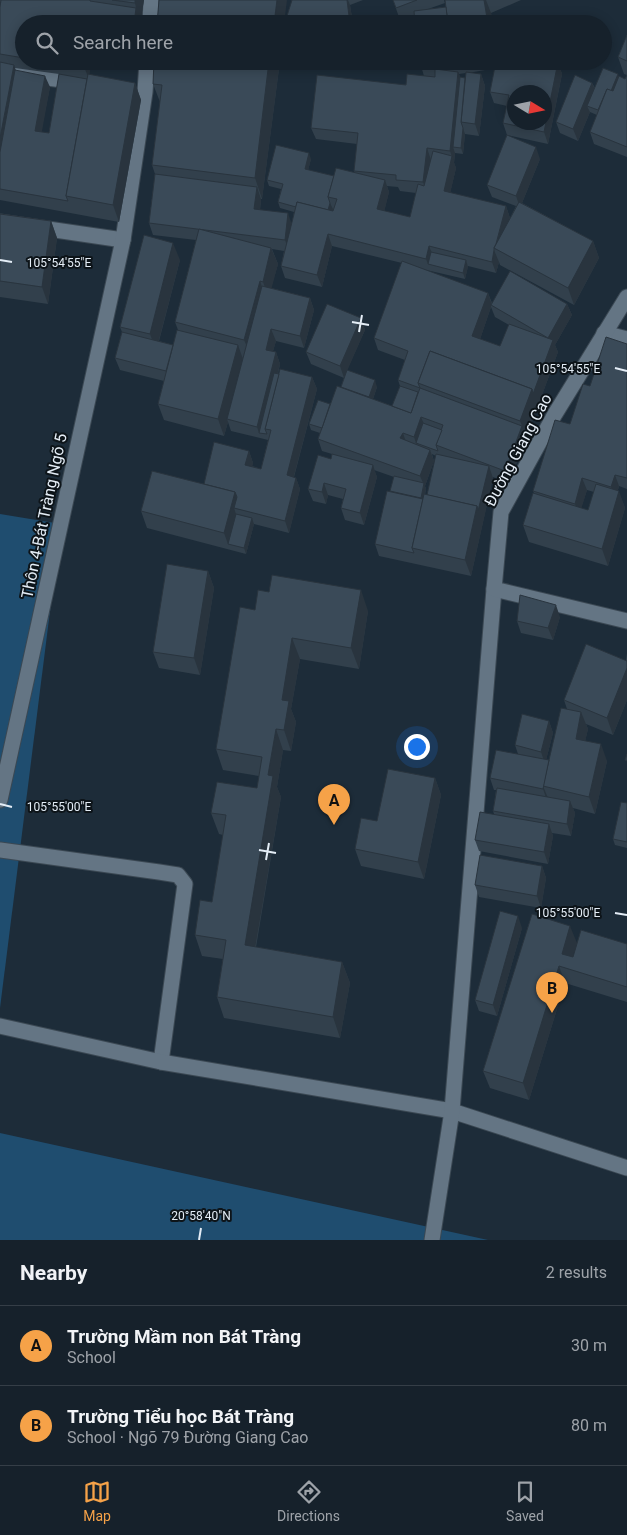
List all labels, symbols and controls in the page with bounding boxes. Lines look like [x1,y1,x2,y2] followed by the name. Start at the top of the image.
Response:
[15,15,612,70] search box
[33,29,61,57] icon: search
[73,31,173,54] text: Search here
[507,85,552,130] north arrow
[27,256,91,270] text: 105°54'55"E
[536,362,600,376] text: 105°54'55"E
[480,390,556,510] street label: Đường Giang Cao
[17,432,71,600] street label: Thôn 4-Bát Tràng Ngõ 5
[404,734,430,760] your location
[318,784,350,825] pin: A
[27,800,91,814] text: 105°55'00"E
[536,906,600,920] text: 105°55'00"E
[536,972,568,1013] pin: B
[171,1209,231,1223] text: 20°58'40"N
[20,1261,87,1285] text: Nearby
[546,1263,607,1282] text: 2 results
[67,1325,301,1348] text: Trường Mầm non Bát Tràng
[31,1336,41,1355] text: A
[571,1336,607,1355] text: 30 m
[67,1348,116,1367] text: School
[67,1405,294,1428] text: Trường Tiểu học Bát Tràng
[31,1416,41,1435] text: B
[571,1416,607,1435] text: 80 m
[67,1428,308,1447] text: School · Ngõ 79 Đường Giang Cao
[83,1478,111,1524] tab: Map
[277,1478,340,1524] tab: Directions
[506,1478,544,1524] tab: Saved

